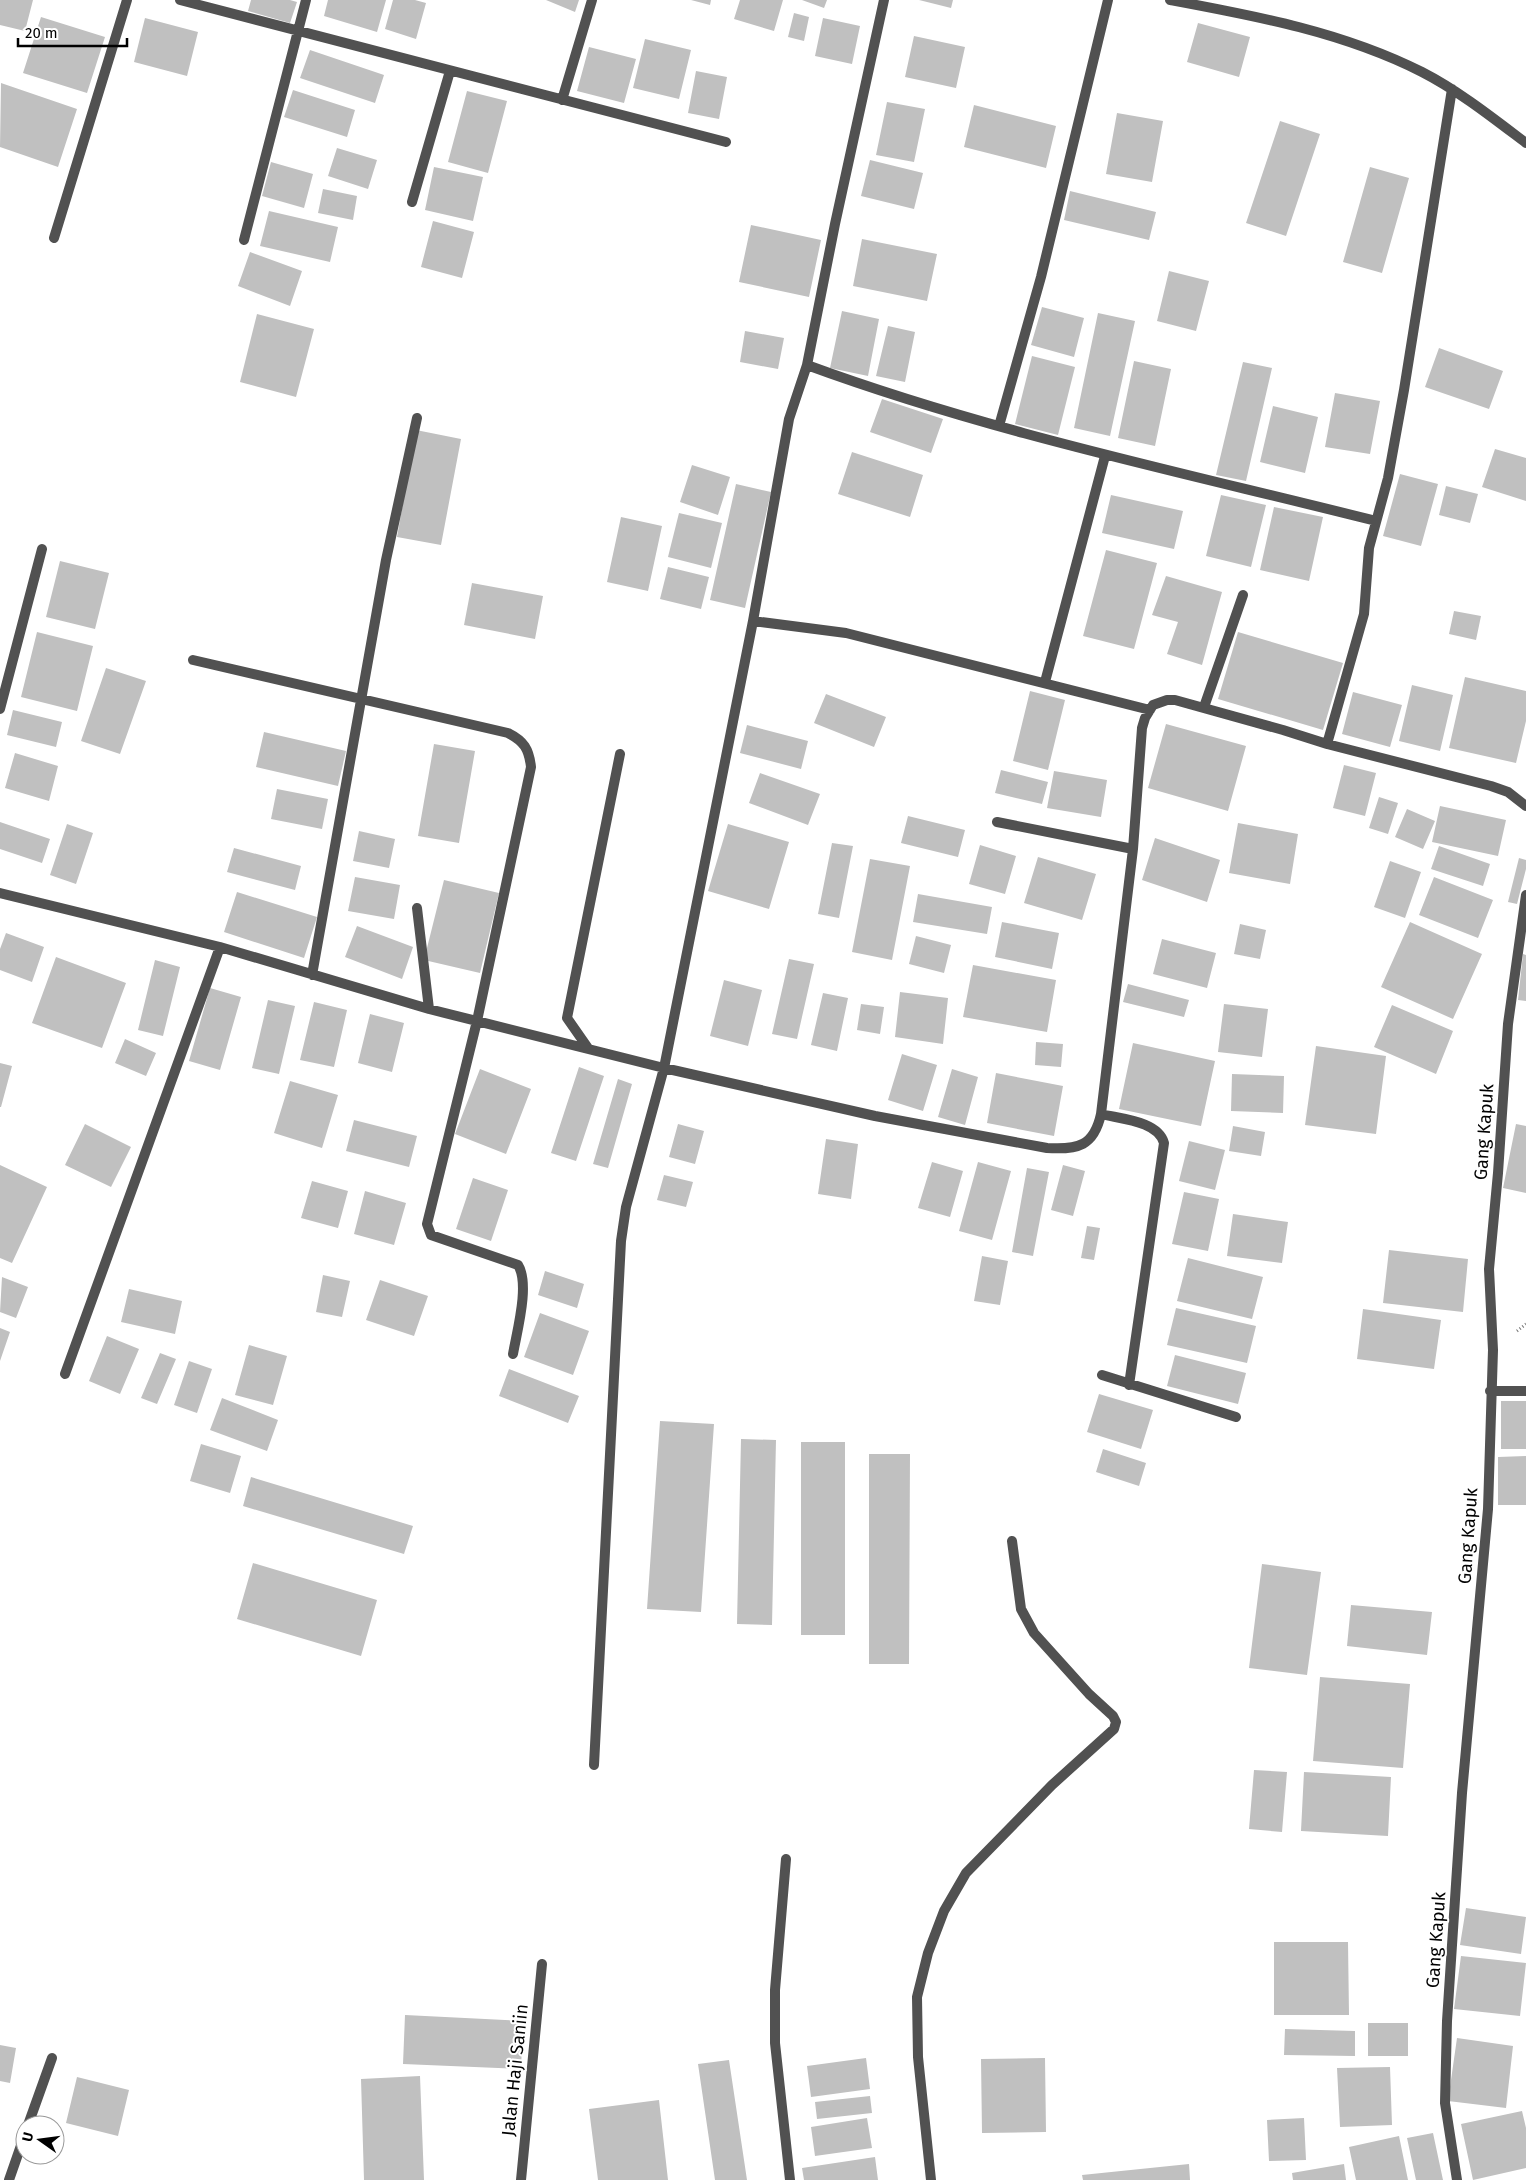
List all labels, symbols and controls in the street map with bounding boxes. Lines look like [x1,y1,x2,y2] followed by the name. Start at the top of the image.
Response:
[18,15,126,47] scale bar
[25,24,58,42] text: 20 m
[1470,1082,1498,1181] street label: Gang Kapuk
[1454,1486,1482,1585] street label: Gang Kapuk
[1422,1890,1450,1989] street label: Gang Kapuk
[497,2003,533,2137] street label: Jalan Haji Saniin
[15,2115,65,2165] north arrow
[19,2130,37,2143] text: U

